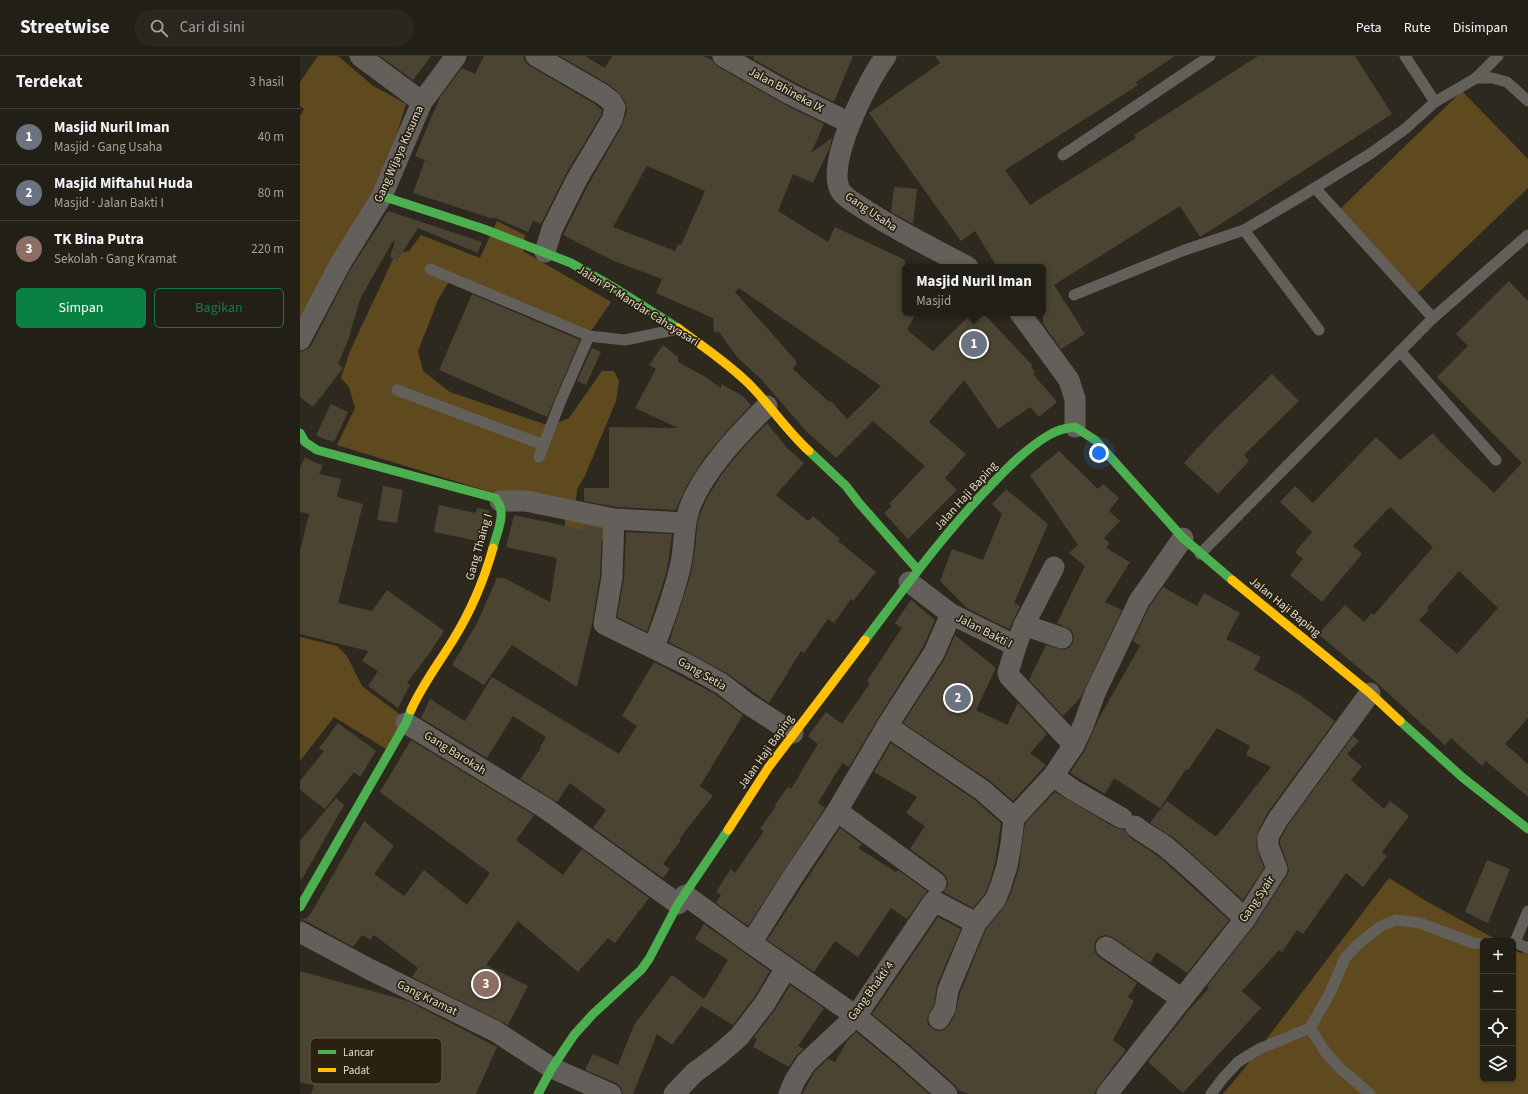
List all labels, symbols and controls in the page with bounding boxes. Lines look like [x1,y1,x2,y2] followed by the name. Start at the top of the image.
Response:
[134,10,414,46] search box
[20,14,110,41] text: Streetwise
[148,17,170,39] icon: search
[180,17,245,38] text: Cari di sini
[1356,18,1382,38] text: Peta
[1404,18,1431,38] text: Rute
[1453,18,1508,38] text: Disimpan
[746,63,826,117] street label: Jalan Bhineka IX
[16,70,82,94] text: Terdekat
[249,73,284,91] text: 3 hasil
[370,103,428,205] street label: Gang Wijaya Kusuma
[54,117,170,138] text: Masjid Nuril Iman
[26,128,32,146] text: 1
[258,128,284,146] text: 40 m
[54,138,162,156] text: Masjid · Gang Usaha
[54,173,193,194] text: Masjid Miftahul Huda
[26,184,32,202] text: 2
[258,184,284,202] text: 80 m
[841,188,901,236] street label: Gang Usaha
[54,194,164,212] text: Masjid · Jalan Bakti I
[54,229,144,250] text: TK Bina Putra
[26,240,32,258] text: 3
[251,240,284,258] text: 220 m
[54,250,177,268] text: Sekolah · Gang Kramat
[574,261,702,351] street label: Jalan PT Mandar Cahayasari
[902,264,1046,316] popup
[916,271,1032,292] text: Masjid Nuril Iman
[16,288,146,328] button: Simpan
[154,288,284,328] button: Bagikan
[916,292,951,310] text: Masjid
[961,329,987,359] pin: 1
[1089,443,1109,463] your location
[930,458,1002,534] street label: Jalan Haji Baping
[461,512,497,582] street label: Gang Thaing I
[1246,573,1324,641] street label: Jalan Haji Baping
[953,610,1015,652] street label: Jalan Bakti I
[674,653,730,695] street label: Gang Setia
[945,683,971,713] pin: 2
[734,711,798,793] street label: Jalan Haji Baping
[421,727,489,779] street label: Gang Barokah
[1235,871,1279,926] street label: Gang Syair
[1480,938,1516,1082] map controls
[1480,938,1516,974] button: +
[844,958,898,1024] street label: Gang Bhakti 4
[473,969,499,999] pin: 3
[1480,974,1516,1010] button: −
[394,976,460,1020] street label: Gang Kramat
[1480,1010,1516,1046] button: locate
[310,1038,442,1084] legend
[343,1045,374,1060] text: Lancar
[1480,1046,1516,1082] button: layers
[343,1063,370,1078] text: Padat

